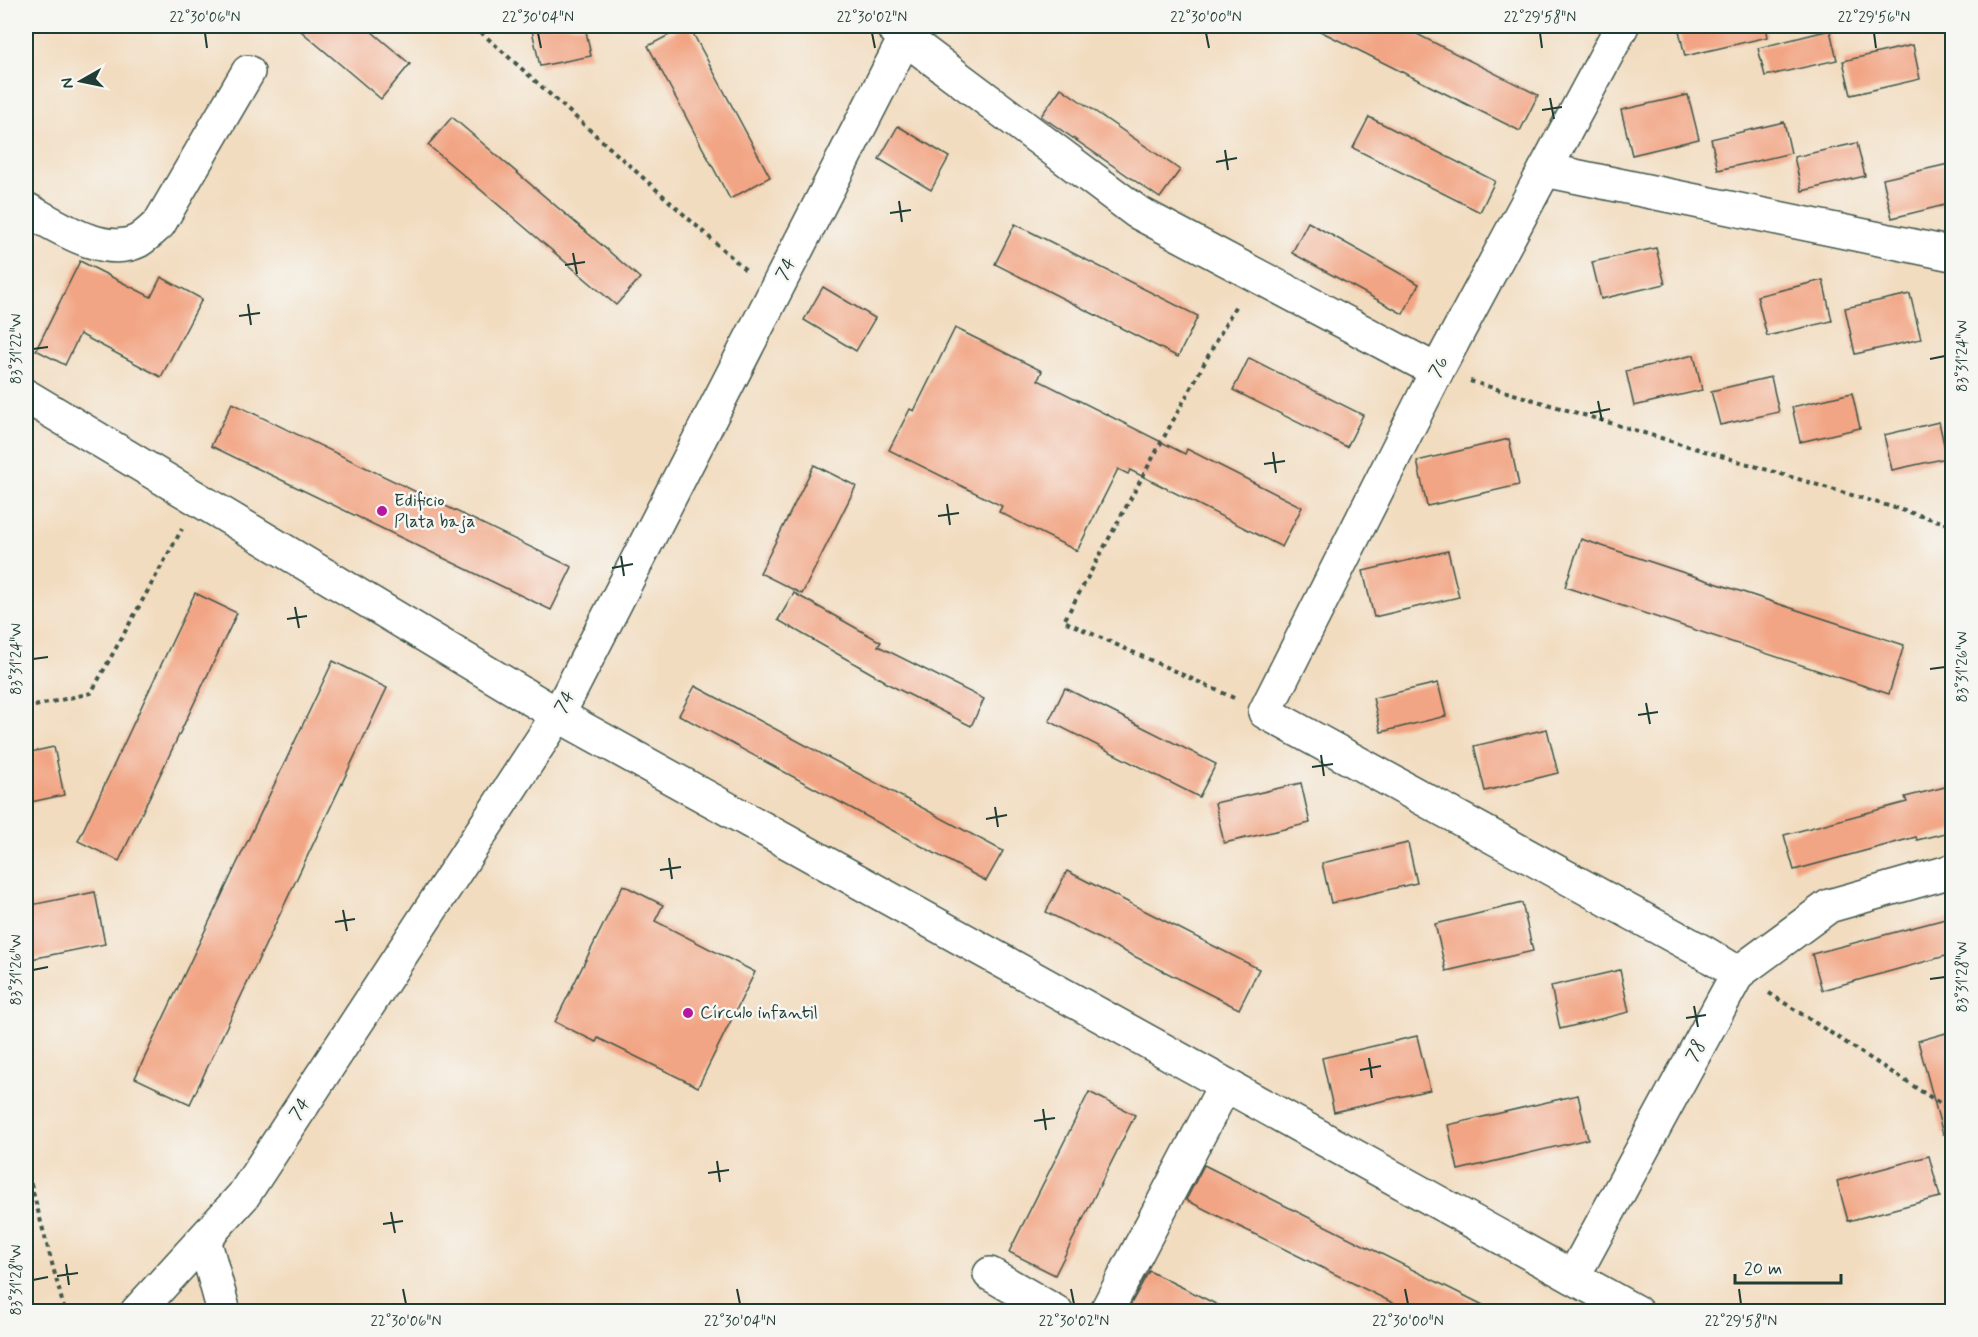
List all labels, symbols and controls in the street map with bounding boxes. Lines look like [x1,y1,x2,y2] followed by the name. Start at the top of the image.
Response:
[169,8,241,28] text: 22°30'06"N
[502,8,574,28] text: 22°30'04"N
[837,8,907,28] text: 22°30'02"N
[1170,8,1242,28] text: 22°30'00"N
[1504,8,1576,28] text: 22°29'58"N
[1838,8,1910,28] text: 22°29'56"N
[51,51,111,111] north arrow
[56,76,79,90] text: N
[770,254,802,284] street label: 74
[7,314,27,384] text: 83°31'22"W
[1953,320,1973,392] text: 83°31'24"W
[1424,352,1455,382] street label: 76
[394,489,475,534] place label: Edificio Plata baja
[375,504,389,518] marker: Edificio Plata baja
[7,623,27,695] text: 83°31'24"W
[1953,632,1973,703] text: 83°31'26"W
[549,687,581,717] street label: 74
[7,935,27,1006] text: 83°31'26"W
[1953,942,1973,1012] text: 83°31'28"W
[700,1001,818,1025] place label: Círculo infantil
[681,1006,695,1020] marker: Círculo infantil
[1681,1036,1711,1066] street label: 78
[284,1093,316,1125] street label: 74
[7,1245,27,1315] text: 83°31'28"W
[1735,1247,1842,1285] scale bar
[1744,1257,1782,1281] text: 20 m
[370,1312,442,1332] text: 22°30'06"N
[704,1312,776,1332] text: 22°30'04"N
[1039,1312,1109,1332] text: 22°30'02"N
[1372,1312,1444,1332] text: 22°30'00"N
[1705,1312,1777,1332] text: 22°29'58"N

